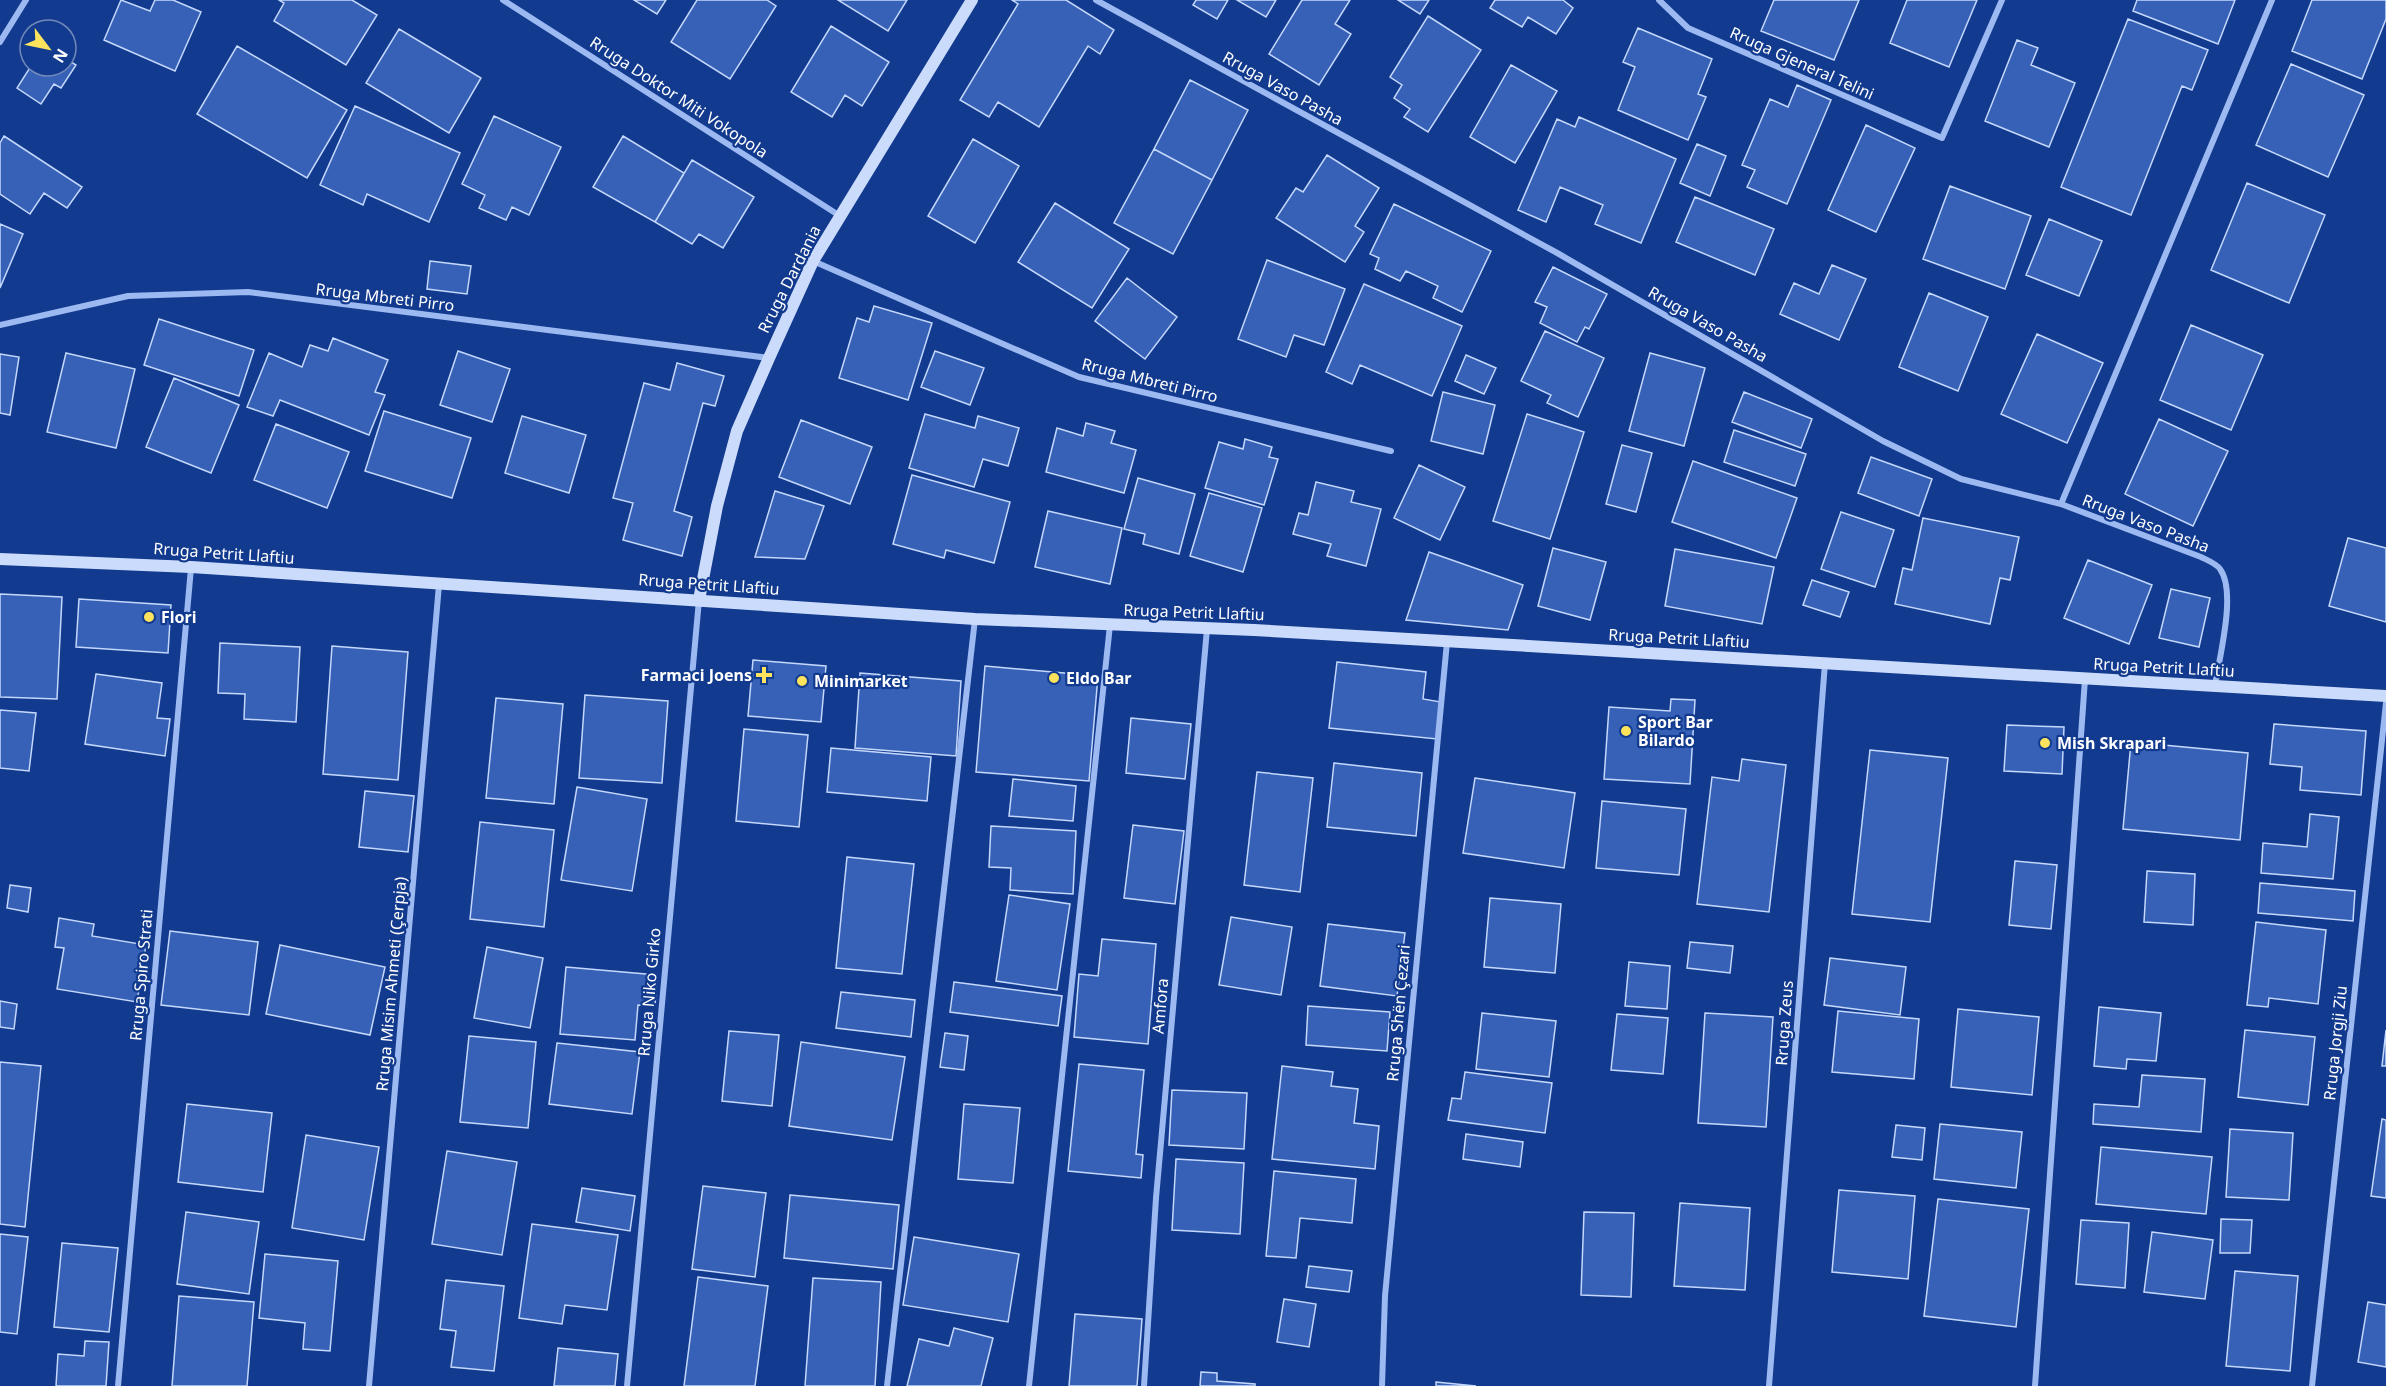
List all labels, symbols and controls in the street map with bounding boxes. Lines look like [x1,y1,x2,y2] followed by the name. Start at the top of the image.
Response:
[18,18,78,78] north arrow
[1726,21,1878,105] street label: Rruga Gjeneral Telini
[586,31,772,163] street label: Rruga Doktor Miti Vokopola
[48,45,73,67] text: N
[1219,46,1347,130] street label: Rruga Vaso Pasha
[752,221,826,337] street label: Rruga Dardania
[314,278,456,316] street label: Rruga Mbreti Pirro
[1644,281,1772,367] street label: Rruga Vaso Pasha
[1080,352,1220,408] street label: Rruga Mbreti Pirro
[2079,489,2213,557] street label: Rruga Vaso Pasha
[153,537,295,569] street label: Rruga Petrit Llaftiu
[638,568,780,600] street label: Rruga Petrit Llaftiu
[1123,599,1265,625] street label: Rruga Petrit Llaftiu
[161,606,197,628] place label: Flori
[142,610,156,624] marker: Flori
[1608,623,1750,653] street label: Rruga Petrit Llaftiu
[2093,652,2235,682] street label: Rruga Petrit Llaftiu
[641,664,752,686] place label: Farmaci Joens
[1066,667,1131,689] place label: Eldo Bar
[757,668,771,682] marker: Farmaci Joens
[814,670,908,692] place label: Minimarket
[1047,671,1061,685] marker: Eldo Bar
[795,674,809,688] marker: Minimarket
[1638,711,1713,751] place label: Sport Bar Bilardo
[1619,724,1633,738] marker: Sport Bar Bilardo
[2057,732,2166,754] place label: Mish Skrapari
[2038,736,2052,750] marker: Mish Skrapari
[371,876,411,1092] street label: Rruga Misim Ahmeti (Çerpja)
[124,908,158,1042] street label: Rruga Spiro Strati
[632,927,666,1057] street label: Rruga Niko Girko
[1381,944,1415,1082] street label: Rruga Shën Çezari
[1147,977,1173,1035] street label: Amfora
[1770,980,1798,1066] street label: Rruga Zeus
[2318,984,2352,1102] street label: Rruga Jorgji Ziu

